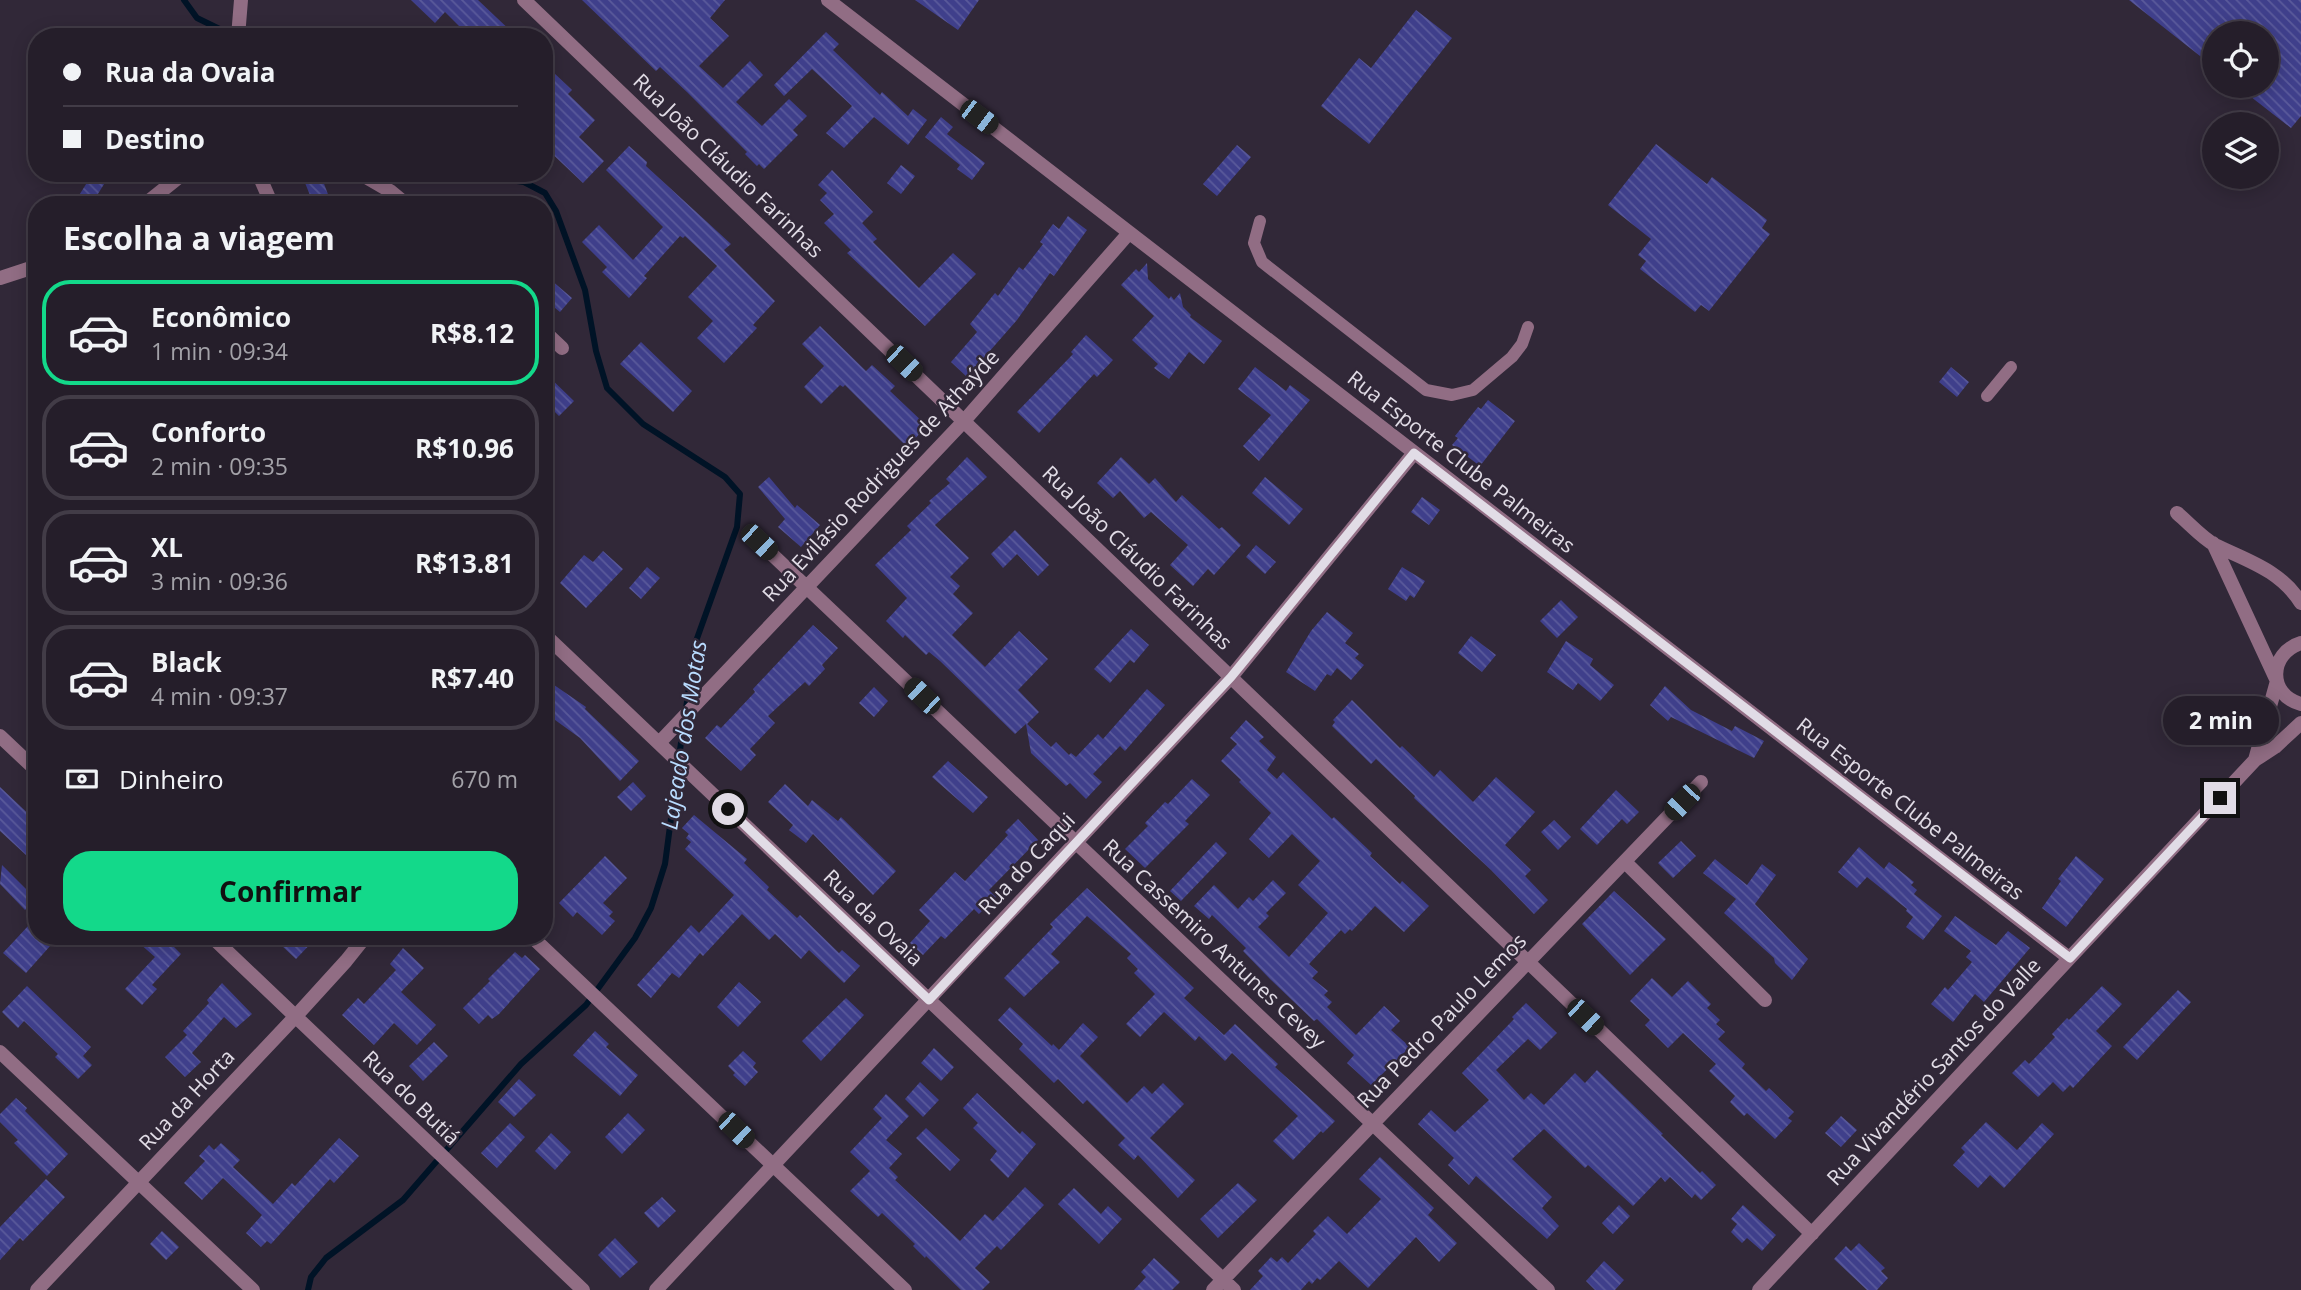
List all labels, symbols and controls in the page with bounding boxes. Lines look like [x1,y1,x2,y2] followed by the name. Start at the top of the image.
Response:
[2202,21,2279,189] map controls
[2202,21,2279,98] button: locate
[105,54,275,90] text: Rua da Ovaia
[628,67,830,264] street label: Rua João Cláudio Farinhas
[956,96,1003,138] car
[2202,112,2279,189] button: layers
[105,121,205,157] text: Destino
[63,216,335,259] text: Escolha a viagem
[151,299,291,335] text: Econômico
[67,301,130,364] icon: car
[430,315,514,351] text: R$8.12
[151,335,288,367] text: 1 min · 09:34
[882,341,927,385] car
[756,343,1005,607] street label: Rua Evilásio Rodrigues de Athaýde
[1342,364,1581,559] street label: Rua Esporte Clube Palmeiras
[151,414,266,450] text: Conforto
[67,416,130,479] icon: car
[415,430,514,466] text: R$10.96
[151,450,288,482] text: 2 min · 09:35
[1037,459,1239,656] street label: Rua João Cláudio Farinhas
[737,520,782,564] car
[151,529,183,565] text: XL
[67,531,130,594] icon: car
[415,545,514,581] text: R$13.81
[151,565,288,597] text: 3 min · 09:36
[652,638,714,832] water label: Lajeado dos Motas
[151,644,222,680] text: Black
[67,646,130,709] icon: car
[430,660,514,696] text: R$7.40
[900,674,945,718] car
[151,680,288,712] text: 4 min · 09:37
[2162,696,2278,746] callout: 2 min
[2189,704,2253,736] text: 2 min
[1791,711,2030,906] street label: Rua Esporte Clube Palmeiras
[63,760,101,798] icon: cash
[119,761,224,797] text: Dinheiro
[451,763,518,795] text: 670 m
[1660,780,1705,824] car
[2204,782,2236,814] route end
[712,793,744,825] route start
[972,806,1081,920] street label: Rua do Caqui
[1097,832,1333,1055] street label: Rua Cassemiro Antunes Cevey
[63,851,518,931] button: Confirmar
[818,863,930,972] street label: Rua da Ovaia
[1351,927,1532,1114] street label: Rua Pedro Paulo Lemos
[1820,951,2046,1191] street label: Rua Vivandério Santos do Valle
[1563,995,1608,1039] car
[132,1043,240,1156] street label: Rua da Horta
[357,1044,466,1151] street label: Rua do Butiá
[714,1108,759,1152] car

